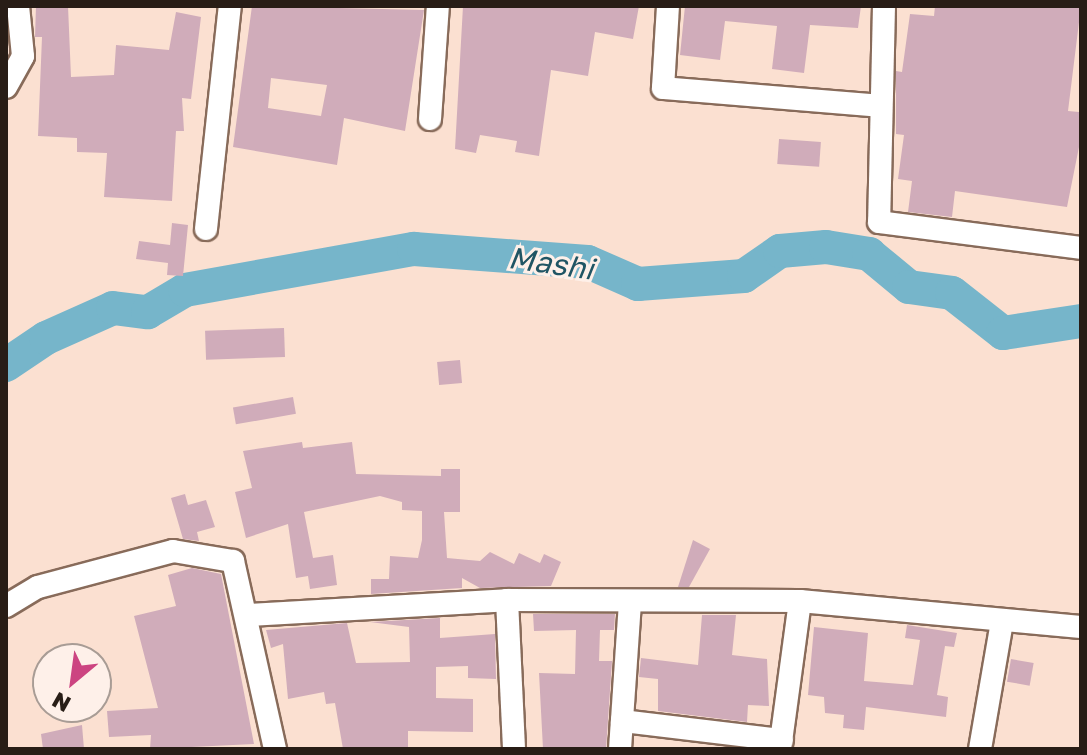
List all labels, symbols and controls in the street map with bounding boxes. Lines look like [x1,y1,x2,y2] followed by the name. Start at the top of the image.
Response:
[506,239,596,287] water label: Mashi
[32,643,112,723] north arrow
[47,687,75,719] text: N

